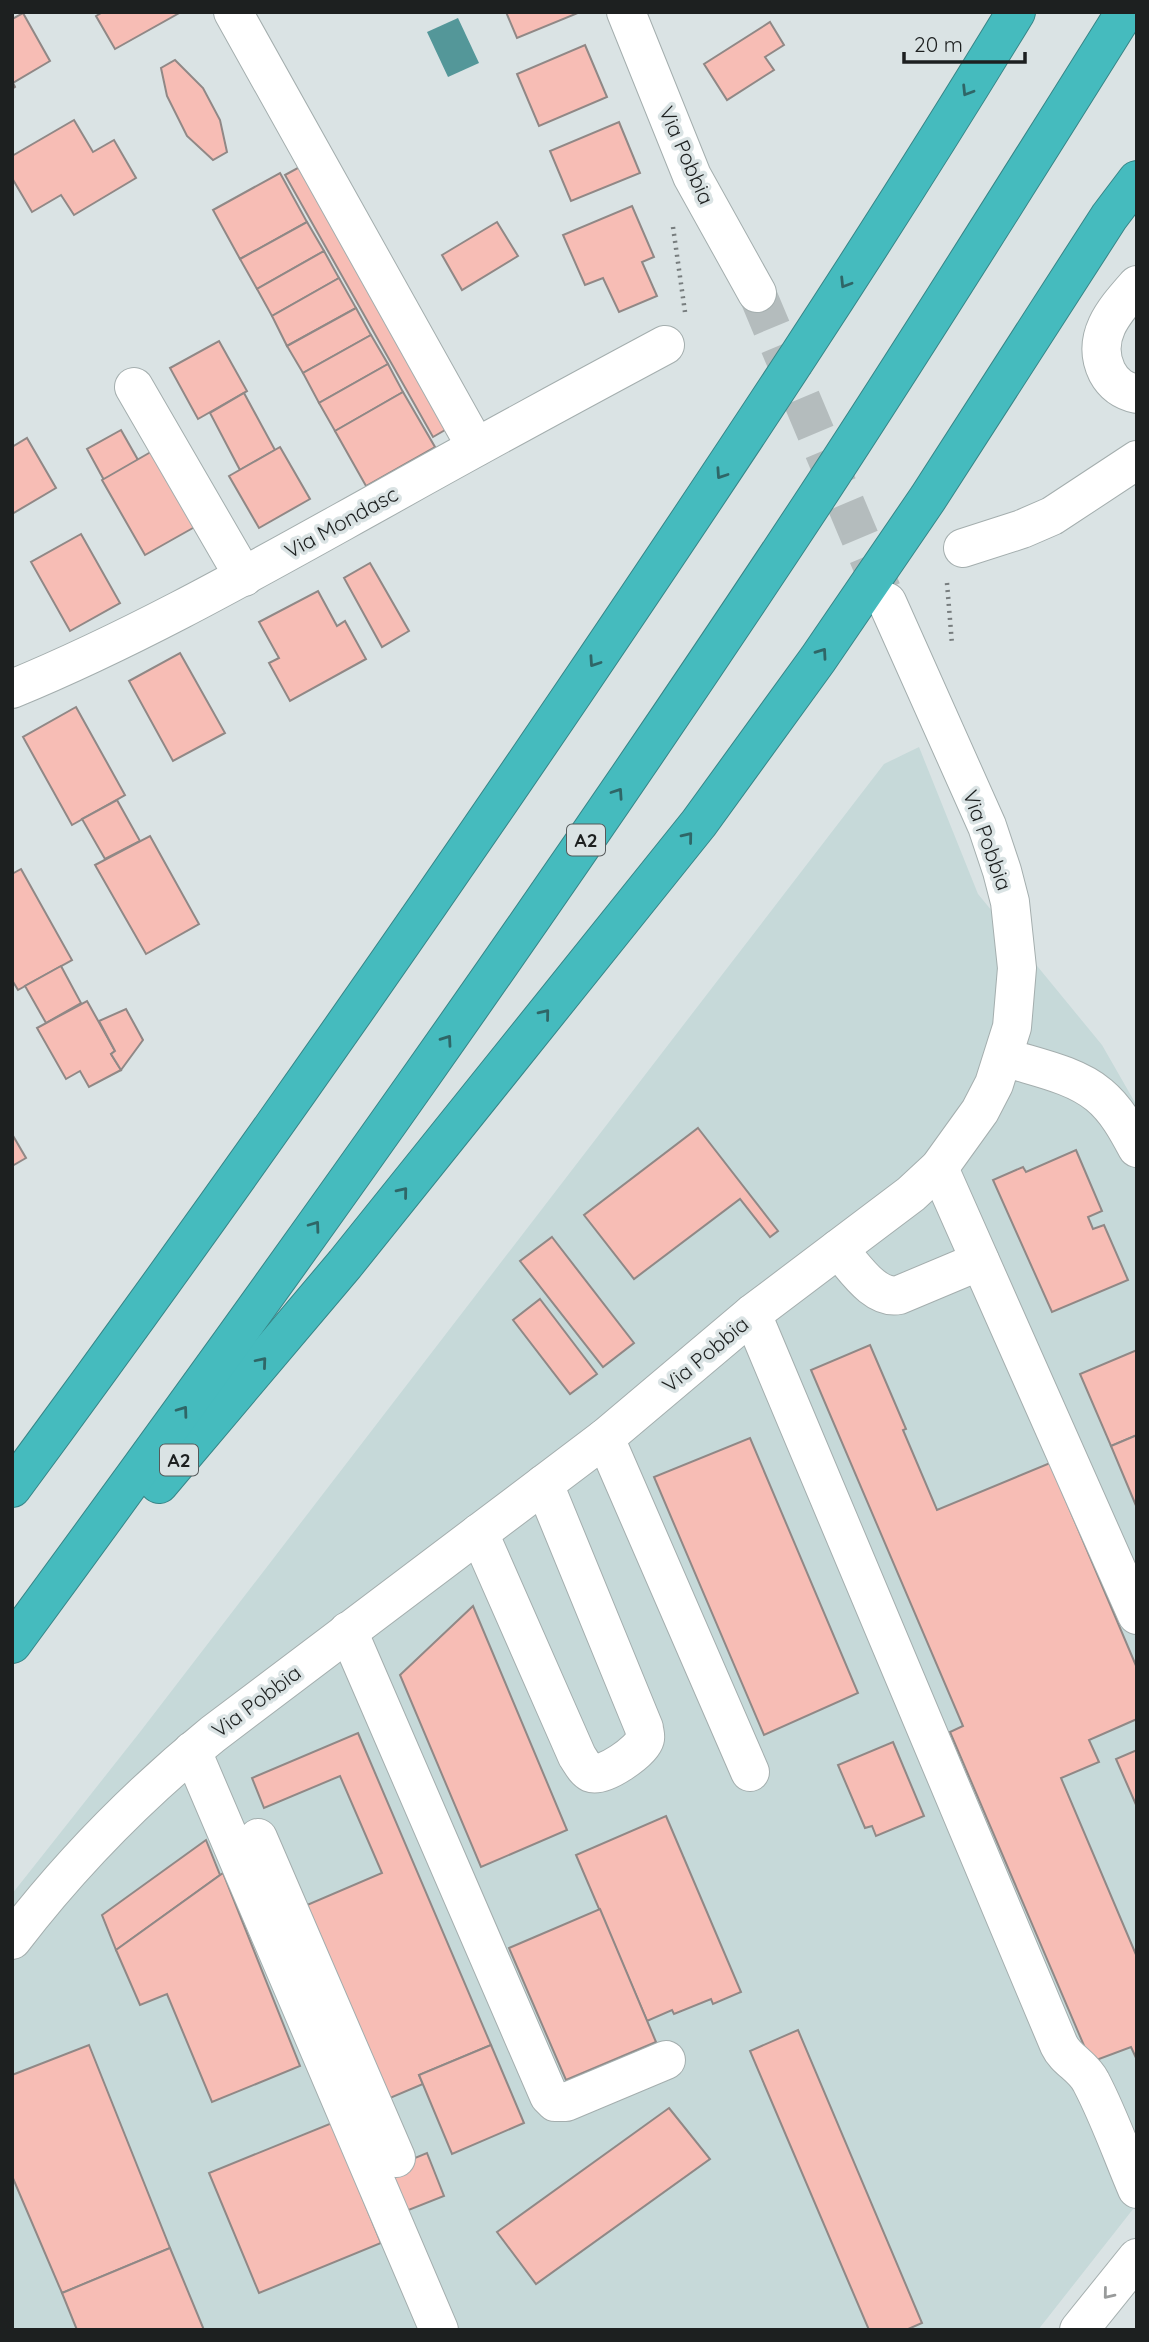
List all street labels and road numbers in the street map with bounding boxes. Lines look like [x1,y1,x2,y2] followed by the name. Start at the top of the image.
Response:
[654,102,720,208] street label: Via Pobbia
[280,480,402,564] street label: Via Mondasc
[958,786,1018,894] street label: Via Pobbia
[567,824,605,856] road number: A2
[657,1310,753,1398] street label: Via Pobbia
[160,1444,198,1476] road number: A2
[206,1659,306,1743] street label: Via Pobbia

